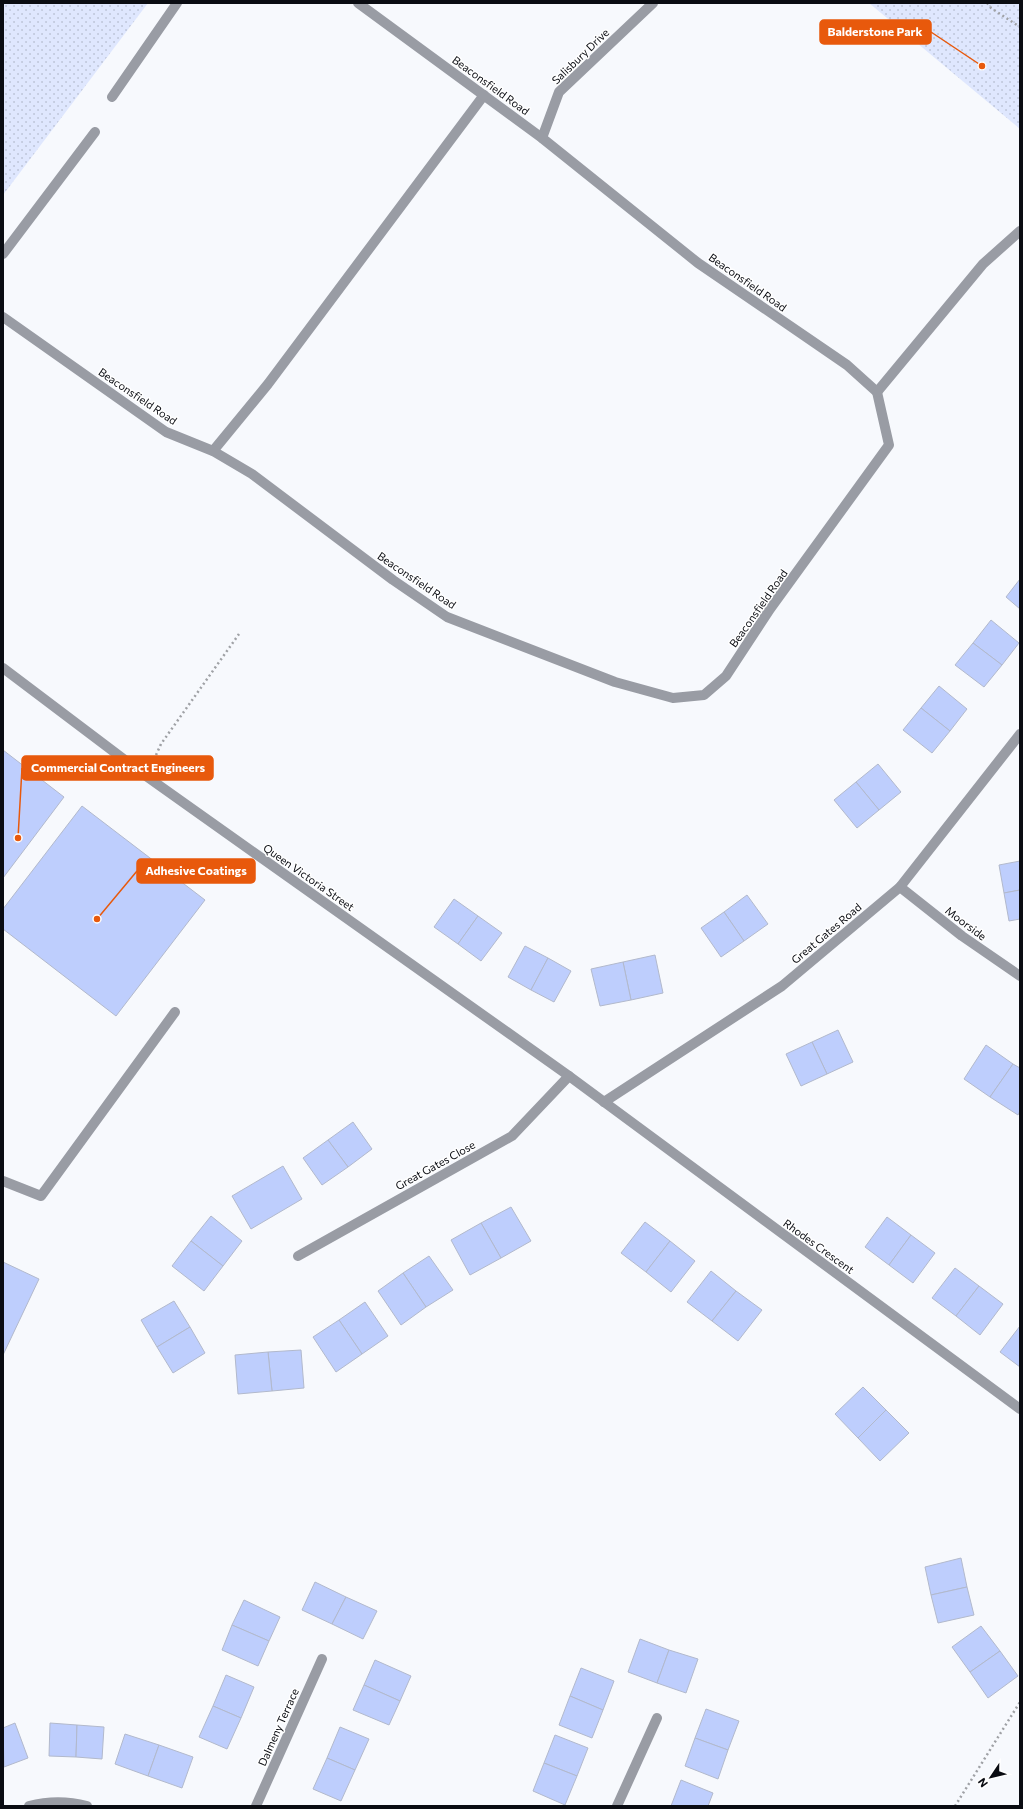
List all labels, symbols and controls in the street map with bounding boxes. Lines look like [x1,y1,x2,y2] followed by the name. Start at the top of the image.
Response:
[820,20,931,44] callout: Balderstone Park
[828,24,923,38] text: Balderstone Park
[549,25,611,86] street label: Salisbury Drive
[450,53,532,117] street label: Beaconsfield Road
[707,250,789,314] street label: Beaconsfield Road
[96,365,180,427] street label: Beaconsfield Road
[375,549,459,611] street label: Beaconsfield Road
[726,567,790,649] street label: Beaconsfield Road
[22,756,213,780] callout: Commercial Contract Engineers
[31,760,205,774] text: Commercial Contract Engineers
[261,841,357,914] street label: Queen Victoria Street
[137,859,255,883] callout: Adhesive Coatings
[145,863,247,877] text: Adhesive Coatings
[788,900,864,966] street label: Great Gates Road
[943,903,989,943] street label: Moorside
[393,1138,477,1192] street label: Great Gates Close
[781,1216,857,1276] street label: Rhodes Crescent
[255,1686,301,1768] street label: Dalmeny Terrace
[971,1757,1011,1797] north arrow
[975,1776,990,1790] text: N

